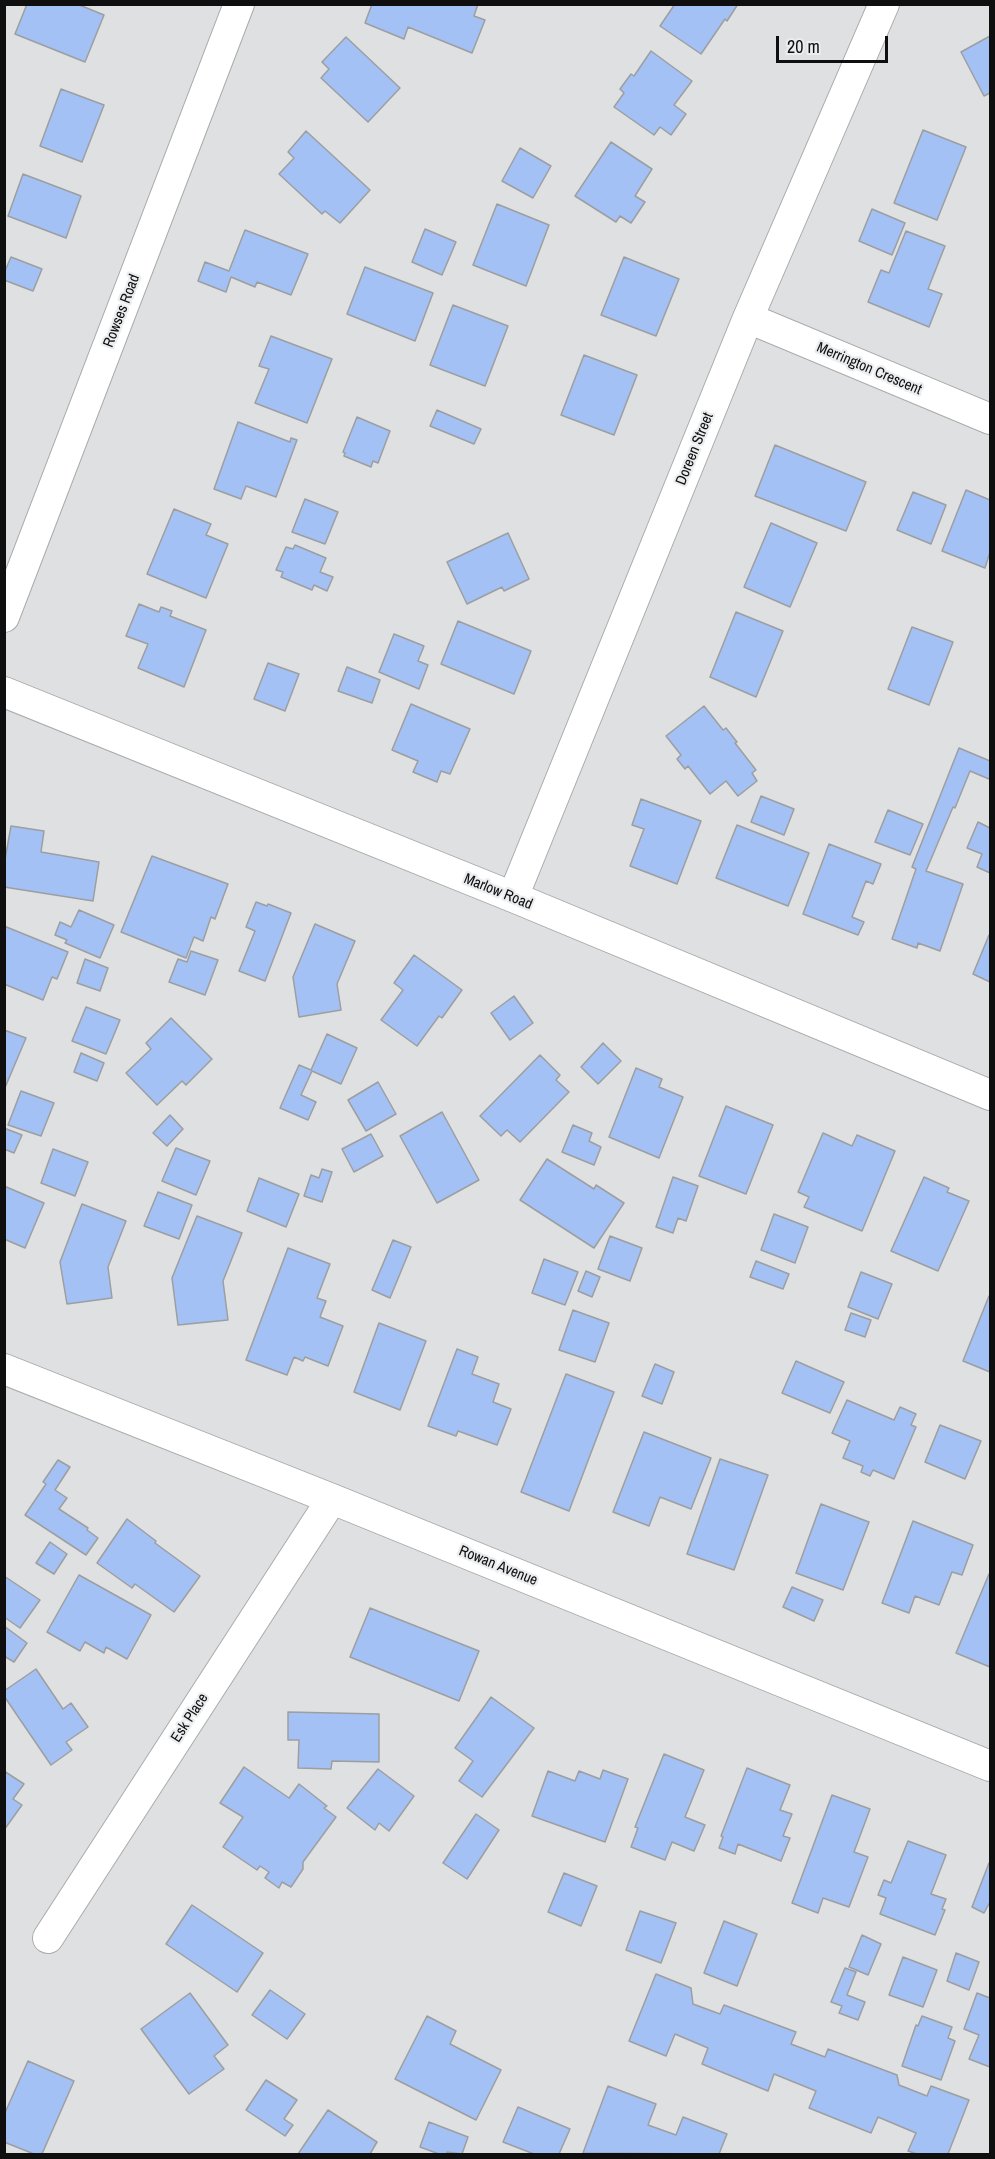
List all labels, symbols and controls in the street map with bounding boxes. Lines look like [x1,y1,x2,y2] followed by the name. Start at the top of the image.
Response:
[779,24,892,62] scale bar
[787,34,820,59] text: 20 m
[100,272,144,350] street label: Rowses Road
[814,339,924,399] street label: Merrington Crescent
[672,410,718,488] street label: Doreen Street
[461,870,535,914] street label: Marlow Road
[456,1542,540,1590] street label: Rowan Avenue
[168,1690,212,1746] street label: Esk Place

